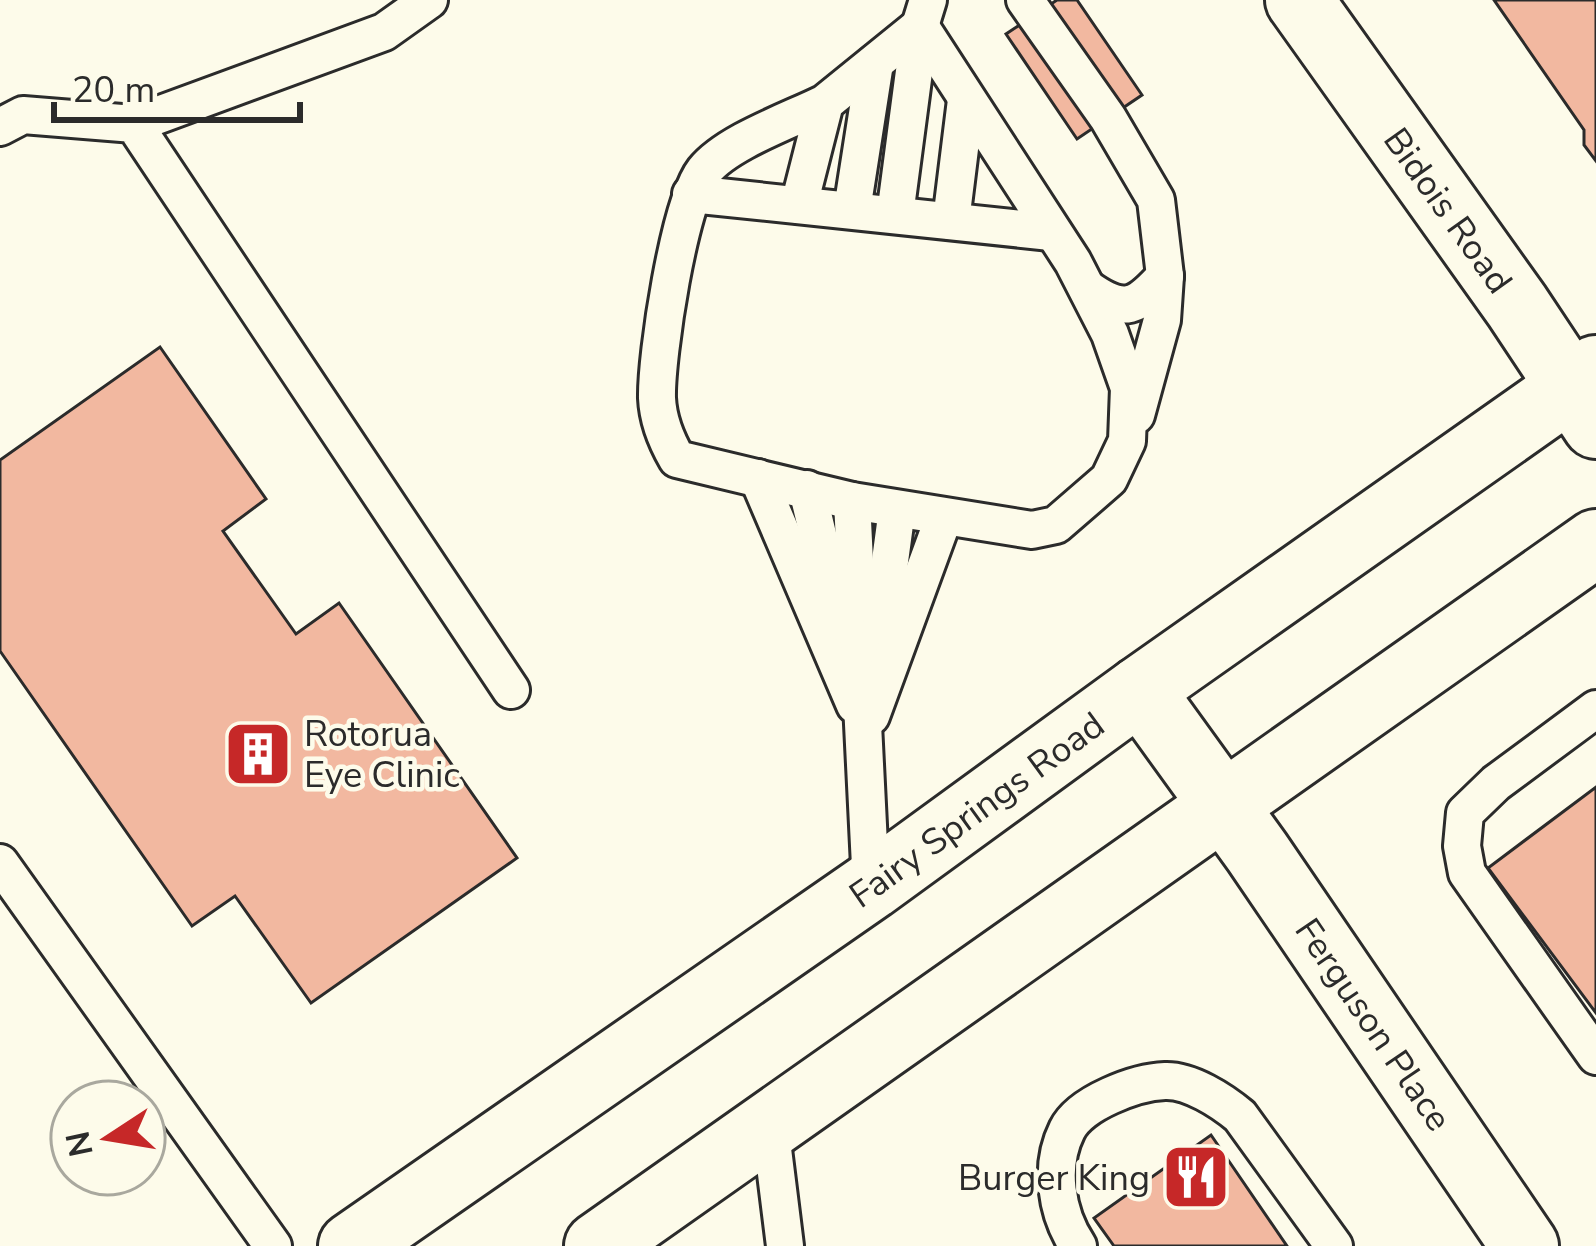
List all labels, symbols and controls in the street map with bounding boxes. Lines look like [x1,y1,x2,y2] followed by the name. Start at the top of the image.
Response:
[54,48,300,122] scale bar
[72,66,155,115] text: 20 m
[1372,118,1523,304] street label: Bidois Road
[840,701,1115,920] street label: Fairy Springs Road
[304,710,460,800] place label: Rotorua Eye Clinic
[223,719,293,789] building icon: Rotorua Eye Clinic
[1283,909,1463,1141] street label: Ferguson Place
[48,1078,168,1198] north arrow
[56,1127,105,1161] text: N
[1161,1142,1231,1212] restaurant icon: Burger King
[958,1154,1150,1203] place label: Burger King

